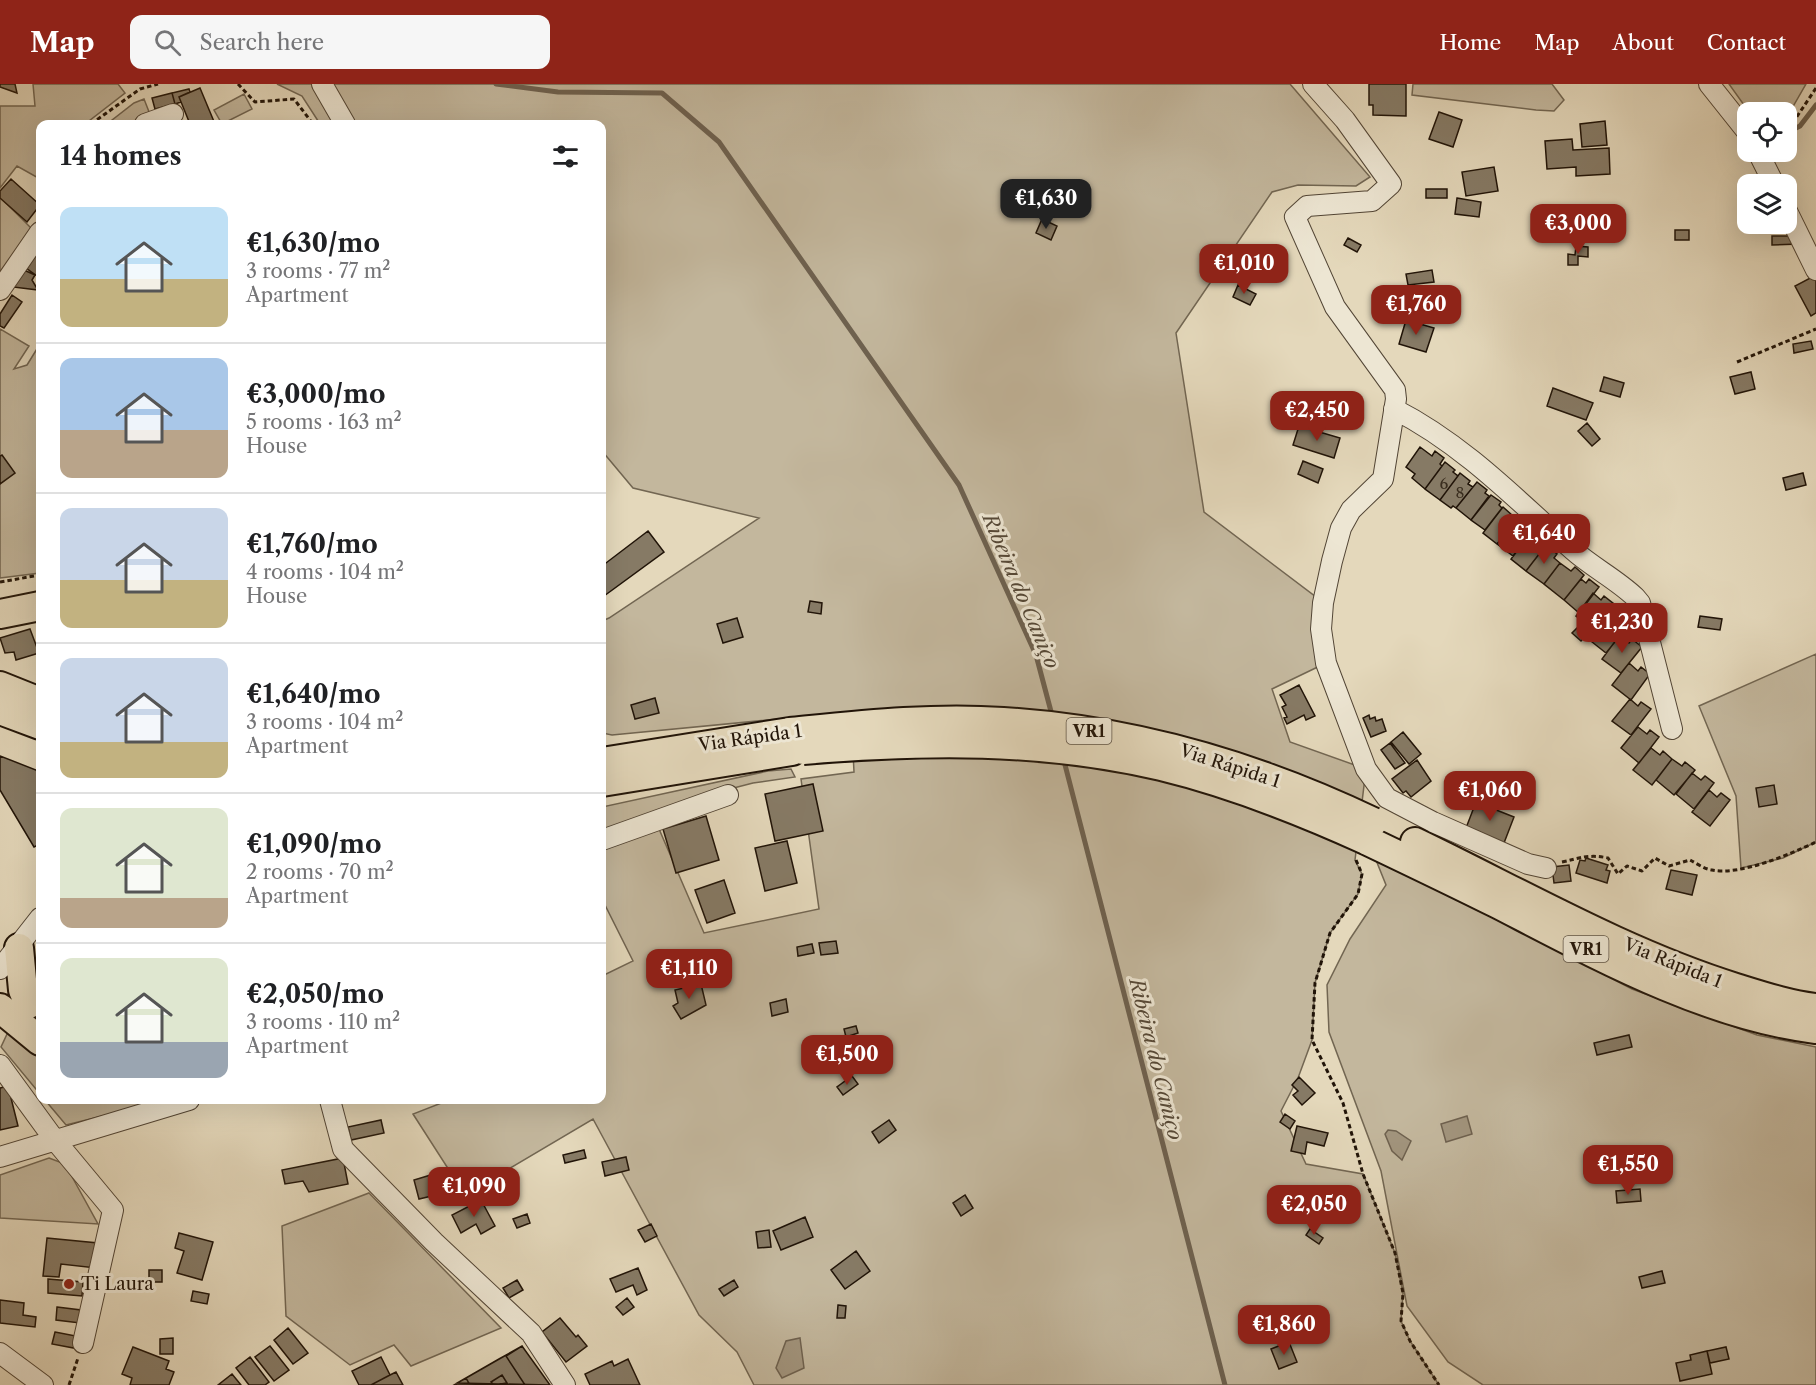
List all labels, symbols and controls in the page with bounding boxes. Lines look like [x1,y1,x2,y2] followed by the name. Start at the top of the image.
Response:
[130,15,550,69] search box
[30,25,94,59] text: Map
[151,26,184,59] icon: search
[199,29,324,56] text: Search here
[1440,30,1501,55] text: Home
[1534,30,1579,55] text: Map
[1612,30,1674,55] text: About
[1707,30,1786,55] text: Contact
[1737,102,1797,234] map controls
[1737,102,1797,162] button: locate
[60,140,182,172] text: 14 homes
[549,140,582,173] icon: filters
[1737,174,1797,234] button: layers
[997,179,1095,230] pin: €1,630
[1014,186,1078,210] text: €1,630
[1529,204,1627,255] pin: €3,000
[1544,211,1612,235] text: €3,000
[246,227,380,259] text: €1,630/mo
[108,231,180,303] icon: home
[1195,244,1293,295] pin: €1,010
[1213,251,1275,275] text: €1,010
[246,259,390,283] text: 3 rooms · 77 m²
[246,283,349,307] text: Apartment
[1367,285,1465,336] pin: €1,760
[1385,292,1447,316] text: €1,760
[246,378,385,410] text: €3,000/mo
[108,382,180,454] icon: home
[1268,391,1366,442] pin: €2,450
[1284,398,1350,422] text: €2,450
[246,410,402,434] text: 5 rooms · 163 m²
[246,434,307,458] text: House
[1440,474,1449,493] house number: 6
[1456,483,1465,502] house number: 8
[977,508,1064,672] water label: Ribeira do Caniço
[1495,514,1593,565] pin: €1,640
[1512,521,1576,545] text: €1,640
[246,528,378,560] text: €1,760/mo
[108,532,180,604] icon: home
[246,560,404,584] text: 4 rooms · 104 m²
[246,584,307,608] text: House
[1573,603,1671,654] pin: €1,230
[1590,610,1654,634] text: €1,230
[246,678,381,710] text: €1,640/mo
[108,682,180,754] icon: home
[246,710,403,734] text: 3 rooms · 104 m²
[1066,718,1112,744] road number: VR1
[696,720,804,756] street label: Via Rápida 1
[246,734,349,758] text: Apartment
[1176,739,1283,793] street label: Via Rápida 1
[1441,771,1539,822] pin: €1,060
[1458,778,1522,802] text: €1,060
[246,828,381,860] text: €1,090/mo
[108,832,180,904] icon: home
[246,860,394,884] text: 2 rooms · 70 m²
[246,884,349,908] text: Apartment
[1620,933,1726,993] street label: Via Rápida 1
[1564,936,1608,962] road number: VR1
[640,949,738,1000] pin: €1,110
[660,956,718,980] text: €1,110
[1124,974,1188,1142] water label: Ribeira do Caniço
[246,978,384,1010] text: €2,050/mo
[108,982,180,1054] icon: home
[246,1010,400,1034] text: 3 rooms · 110 m²
[246,1034,349,1058] text: Apartment
[798,1035,896,1086] pin: €1,500
[815,1042,879,1066] text: €1,500
[1579,1145,1677,1196] pin: €1,550
[1597,1152,1659,1176] text: €1,550
[425,1167,523,1218] pin: €1,090
[442,1174,506,1198] text: €1,090
[1265,1185,1363,1236] pin: €2,050
[1281,1192,1347,1216] text: €2,050
[81,1273,154,1295] place label: Ti Laura
[62,1277,76,1291] marker: Ti Laura
[1235,1305,1333,1356] pin: €1,860
[1252,1312,1316,1336] text: €1,860

